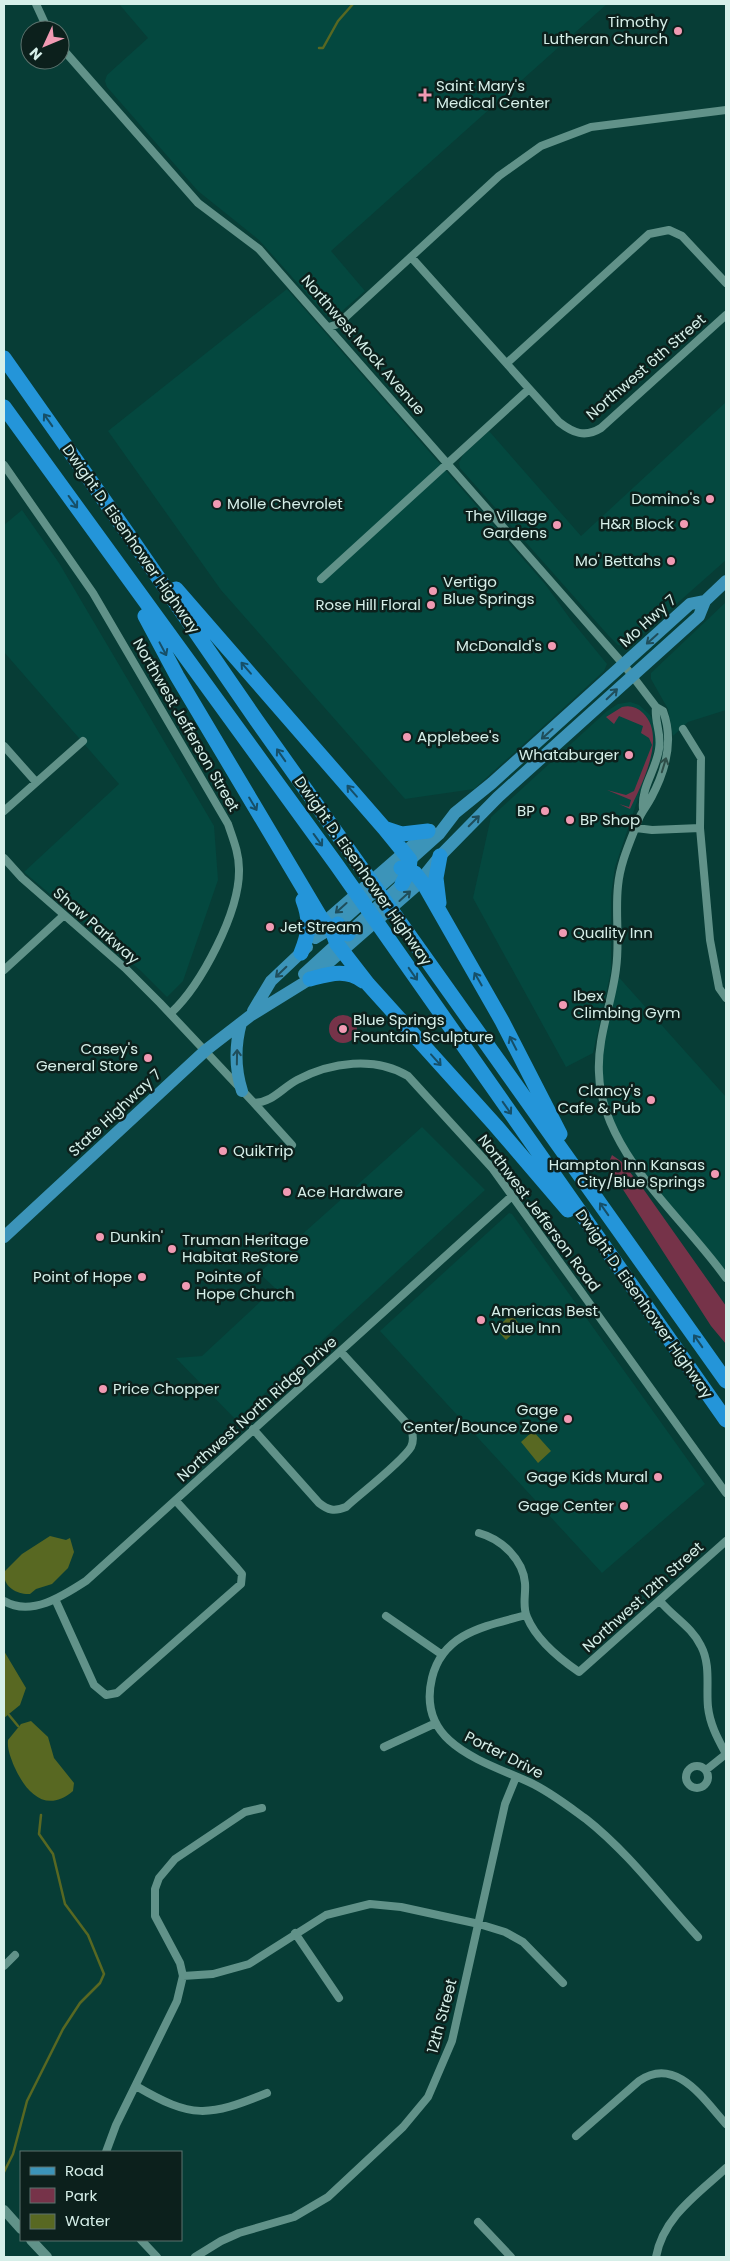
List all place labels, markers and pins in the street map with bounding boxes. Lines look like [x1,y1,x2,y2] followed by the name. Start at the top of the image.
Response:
[543,11,669,49] place label: Timothy Lutheran Church
[672,25,684,37] marker: Timothy Lutheran Church
[436,75,550,113] place label: Saint Mary's Medical Center
[418,88,432,102] marker: Saint Mary's Medical Center
[631,488,700,509] place label: Domino's
[227,493,343,514] place label: Molle Chevrolet
[704,493,716,505] marker: Domino's
[211,498,223,510] marker: Molle Chevrolet
[465,505,547,543] place label: The Village Gardens
[600,513,674,534] place label: H&R Block
[678,518,690,530] marker: H&R Block
[551,519,563,531] marker: The Village Gardens
[575,550,661,571] place label: Mo' Bettahs
[665,555,677,567] marker: Mo' Bettahs
[443,571,535,609] place label: Vertigo Blue Springs
[427,585,439,597] marker: Vertigo Blue Springs
[315,594,421,615] place label: Rose Hill Floral
[425,599,437,611] marker: Rose Hill Floral
[456,635,542,656] place label: McDonald's
[546,640,558,652] marker: McDonald's
[417,726,500,747] place label: Applebee's
[401,731,413,743] marker: Applebee's
[519,744,619,765] place label: Whataburger
[623,749,635,761] marker: Whataburger
[517,800,535,821] place label: BP
[539,805,551,817] marker: BP
[580,809,640,830] place label: BP Shop
[564,814,576,826] marker: BP Shop
[280,916,361,937] place label: Jet Stream
[264,921,276,933] marker: Jet Stream
[573,922,653,943] place label: Quality Inn
[557,927,569,939] marker: Quality Inn
[573,985,681,1023] place label: Ibex Climbing Gym
[557,999,569,1011] marker: Ibex Climbing Gym
[353,1009,494,1047] place label: Blue Springs Fountain Sculpture
[337,1023,349,1035] marker: Blue Springs Fountain Sculpture
[36,1038,138,1076] place label: Casey's General Store
[142,1052,154,1064] marker: Casey's General Store
[558,1080,641,1118] place label: Clancy's Cafe & Pub
[645,1094,657,1106] marker: Clancy's Cafe & Pub
[233,1140,293,1161] place label: QuikTrip
[217,1145,229,1157] marker: QuikTrip
[549,1154,705,1192] place label: Hampton Inn Kansas City/Blue Springs
[709,1168,721,1180] marker: Hampton Inn Kansas City/Blue Springs
[297,1181,403,1202] place label: Ace Hardware
[281,1186,293,1198] marker: Ace Hardware
[110,1226,163,1247] place label: Dunkin'
[182,1229,309,1267] place label: Truman Heritage Habitat ReStore
[94,1231,106,1243] marker: Dunkin'
[166,1243,178,1255] marker: Truman Heritage Habitat ReStore
[33,1266,132,1287] place label: Point of Hope
[196,1266,295,1304] place label: Pointe of Hope Church
[136,1271,148,1283] marker: Point of Hope
[180,1280,192,1292] marker: Pointe of Hope Church
[491,1300,598,1338] place label: Americas Best Value Inn
[475,1314,487,1326] marker: Americas Best Value Inn
[113,1378,220,1399] place label: Price Chopper
[97,1383,109,1395] marker: Price Chopper
[403,1399,558,1437] place label: Gage Center/Bounce Zone
[562,1413,574,1425] marker: Gage Center/Bounce Zone
[526,1466,648,1487] place label: Gage Kids Mural
[652,1471,664,1483] marker: Gage Kids Mural
[518,1495,614,1516] place label: Gage Center
[618,1500,630,1512] marker: Gage Center

